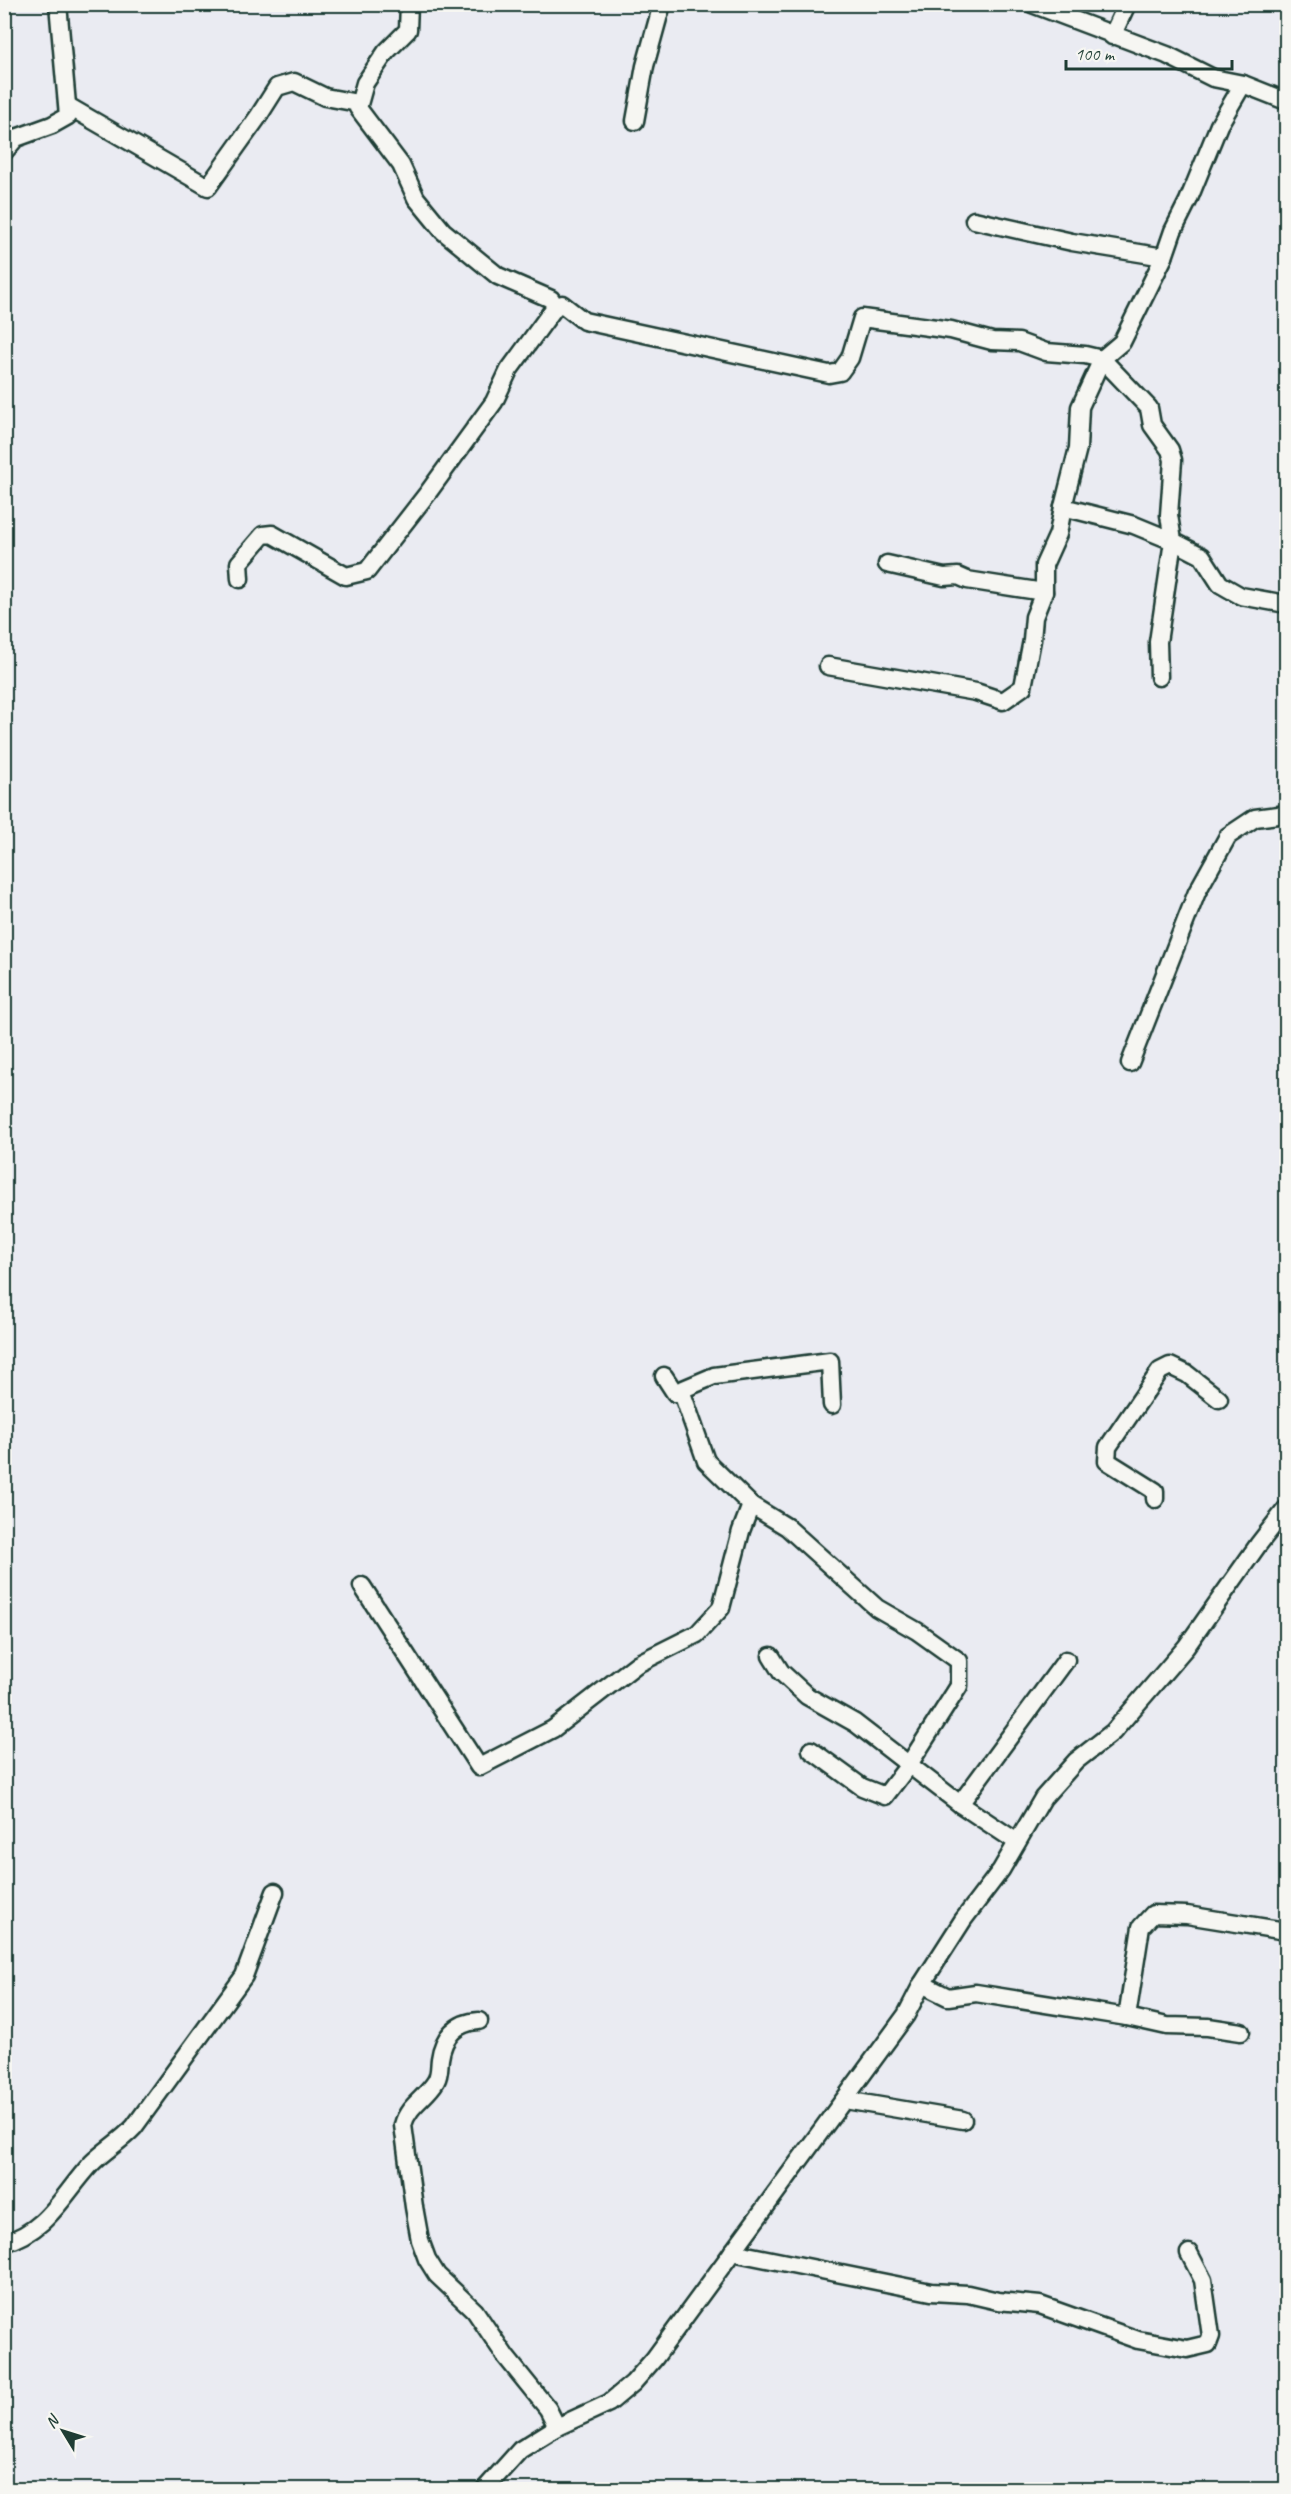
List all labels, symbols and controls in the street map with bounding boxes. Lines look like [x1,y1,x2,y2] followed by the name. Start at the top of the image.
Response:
[1066,33,1232,71] scale bar
[1075,43,1116,65] text: 100 m
[33,2401,93,2461] north arrow
[41,2410,65,2432] text: N

